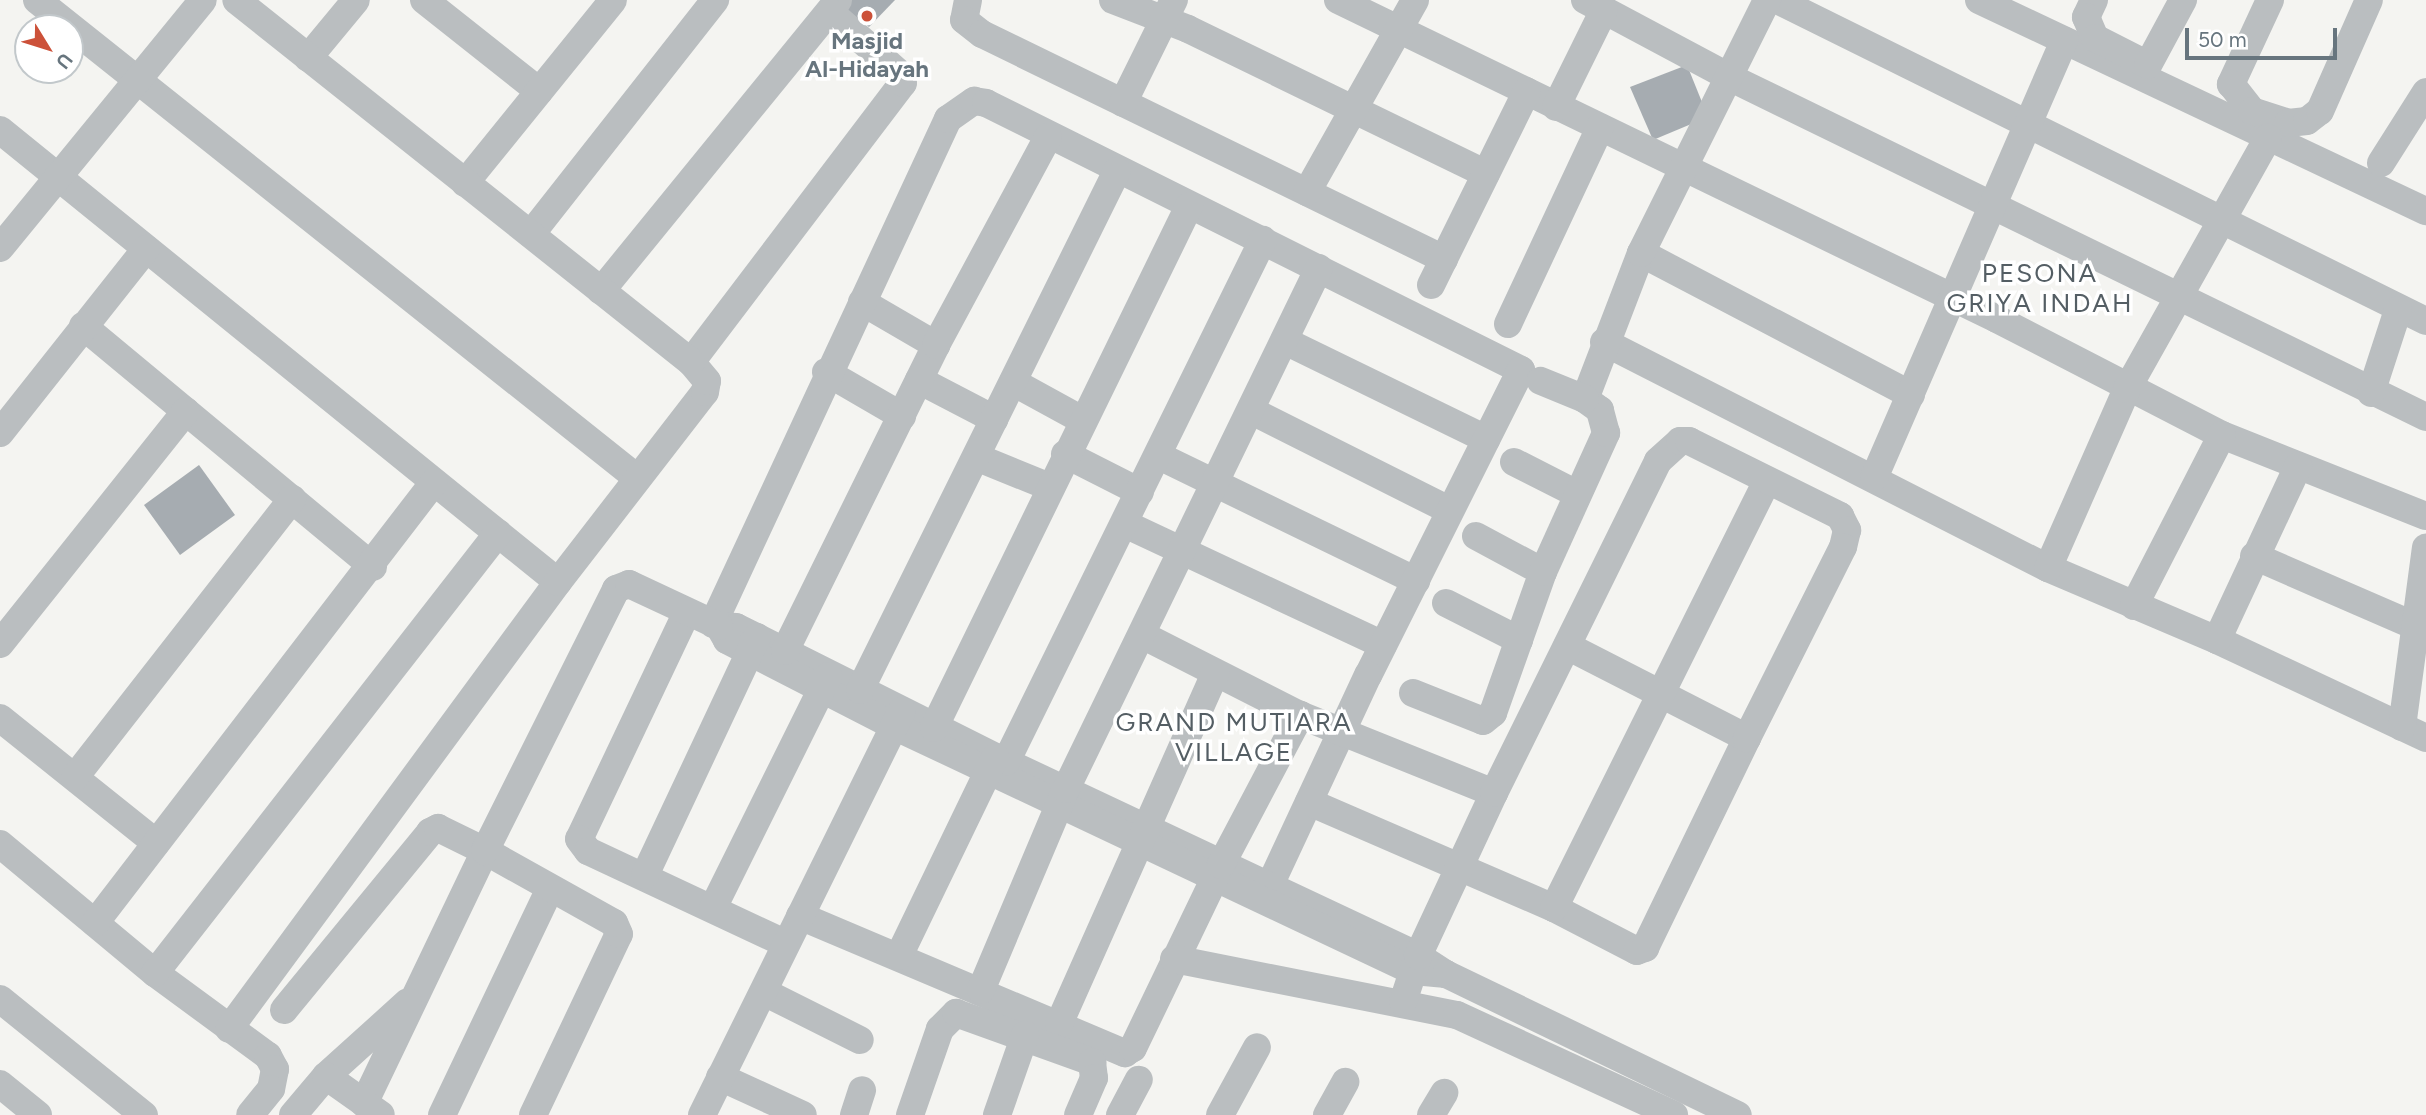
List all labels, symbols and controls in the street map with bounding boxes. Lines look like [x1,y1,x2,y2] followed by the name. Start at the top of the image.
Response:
[859,8,875,24] marker: Masjid Al-Hidayah
[14,14,84,84] north arrow
[2188,14,2340,58] scale bar
[805,27,929,83] place label: Masjid Al-Hidayah
[2198,27,2247,52] text: 50 m
[51,49,78,73] text: U
[1948,258,2132,320] district label: PESONA GRIYA INDAH
[1117,707,1351,768] district label: GRAND MUTIARA VILLAGE

